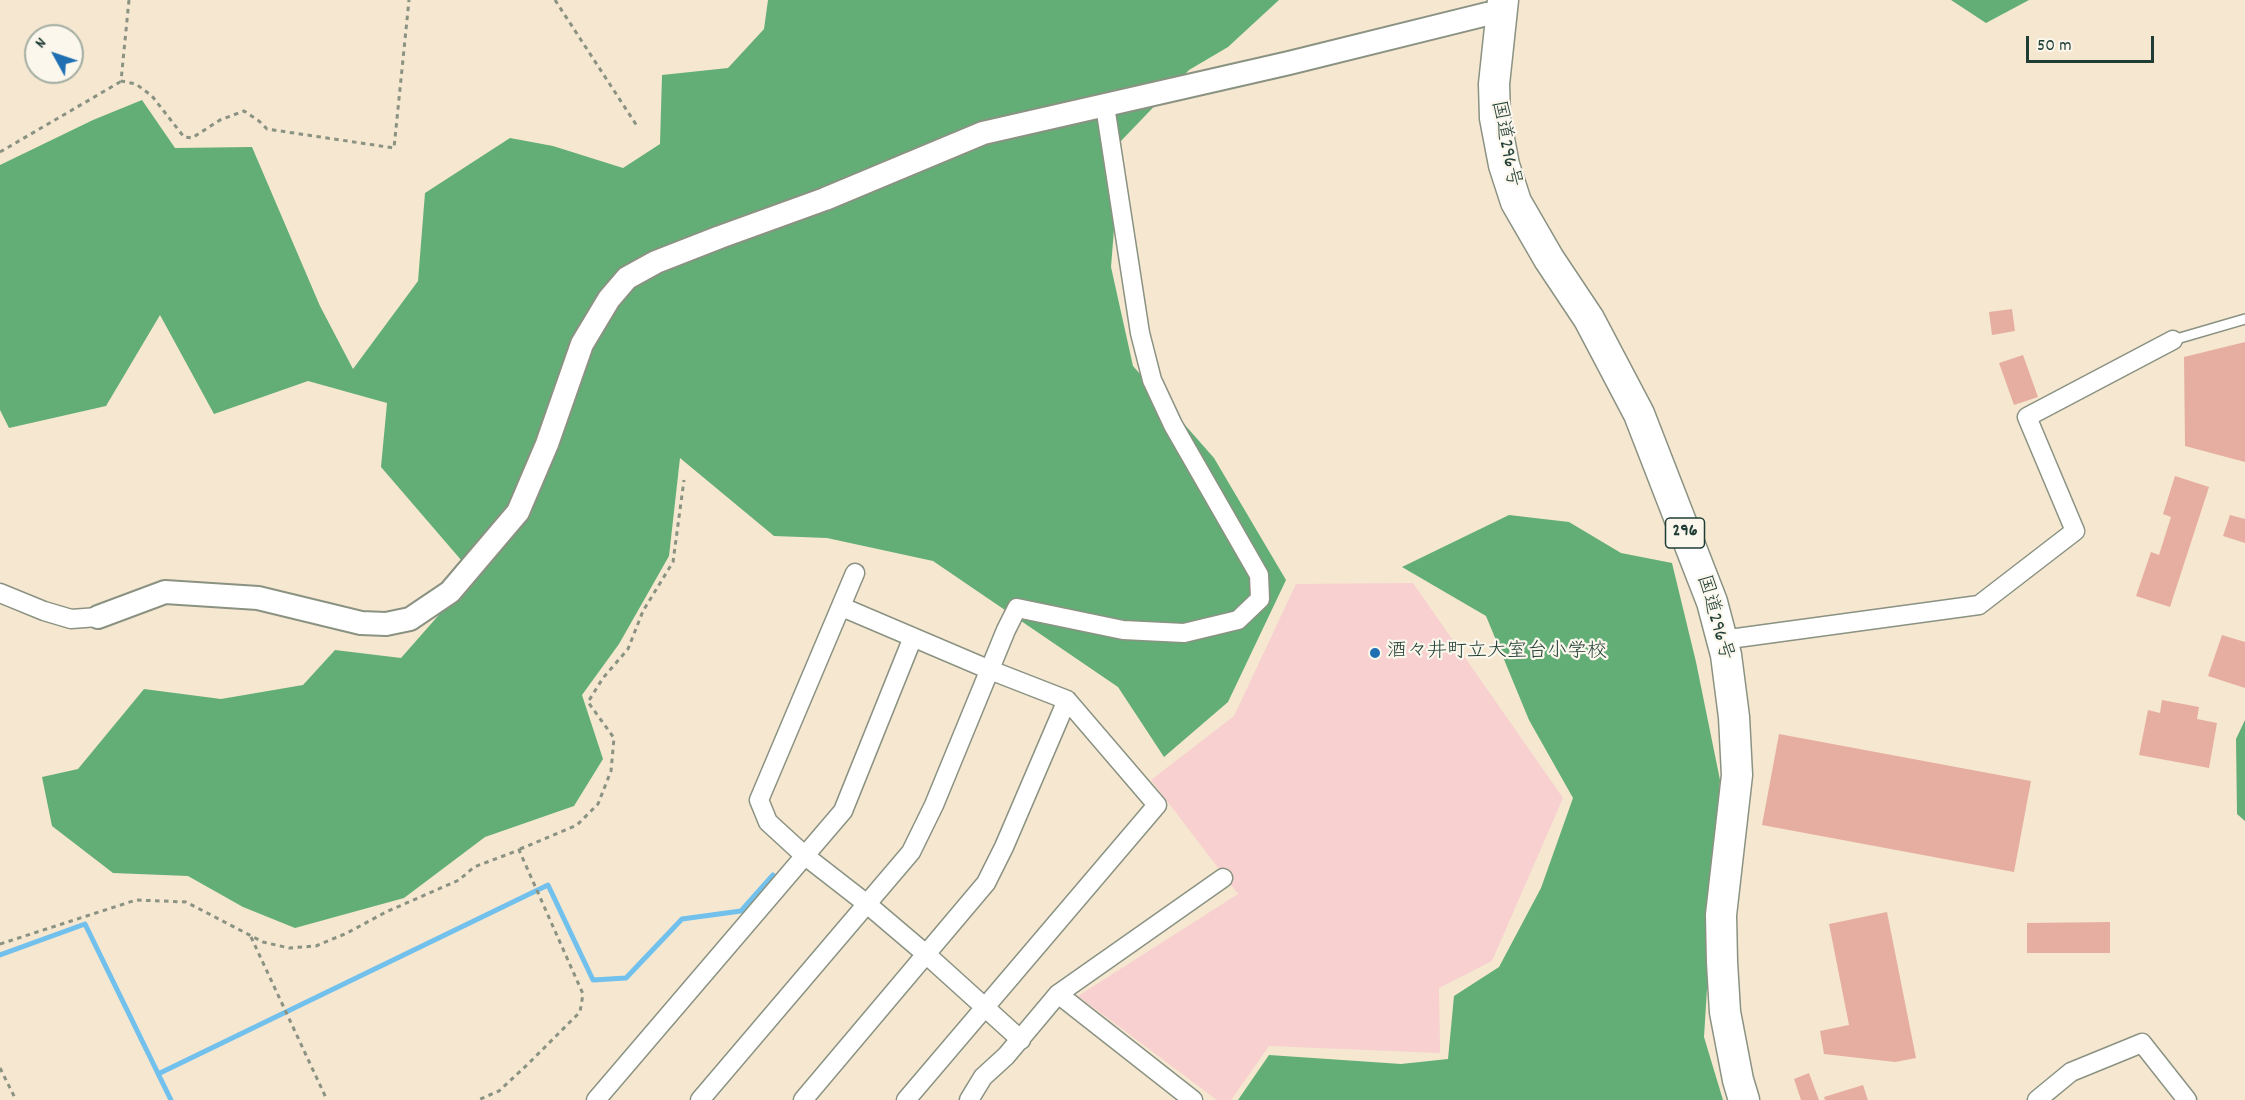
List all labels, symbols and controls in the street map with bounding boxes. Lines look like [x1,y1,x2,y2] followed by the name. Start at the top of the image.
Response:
[24,24,84,84] north arrow
[2029,24,2156,62] scale bar
[30,33,53,54] text: N
[2037,34,2072,59] text: 50 m
[1484,99,1524,189] street label: 国道296号
[1666,518,1704,548] road number: 296
[1689,573,1737,663] street label: 国道296号
[1387,641,1607,665] place label: 酒々井町立大室台小学校
[1368,646,1382,660] marker: 酒々井町立大室台小学校

